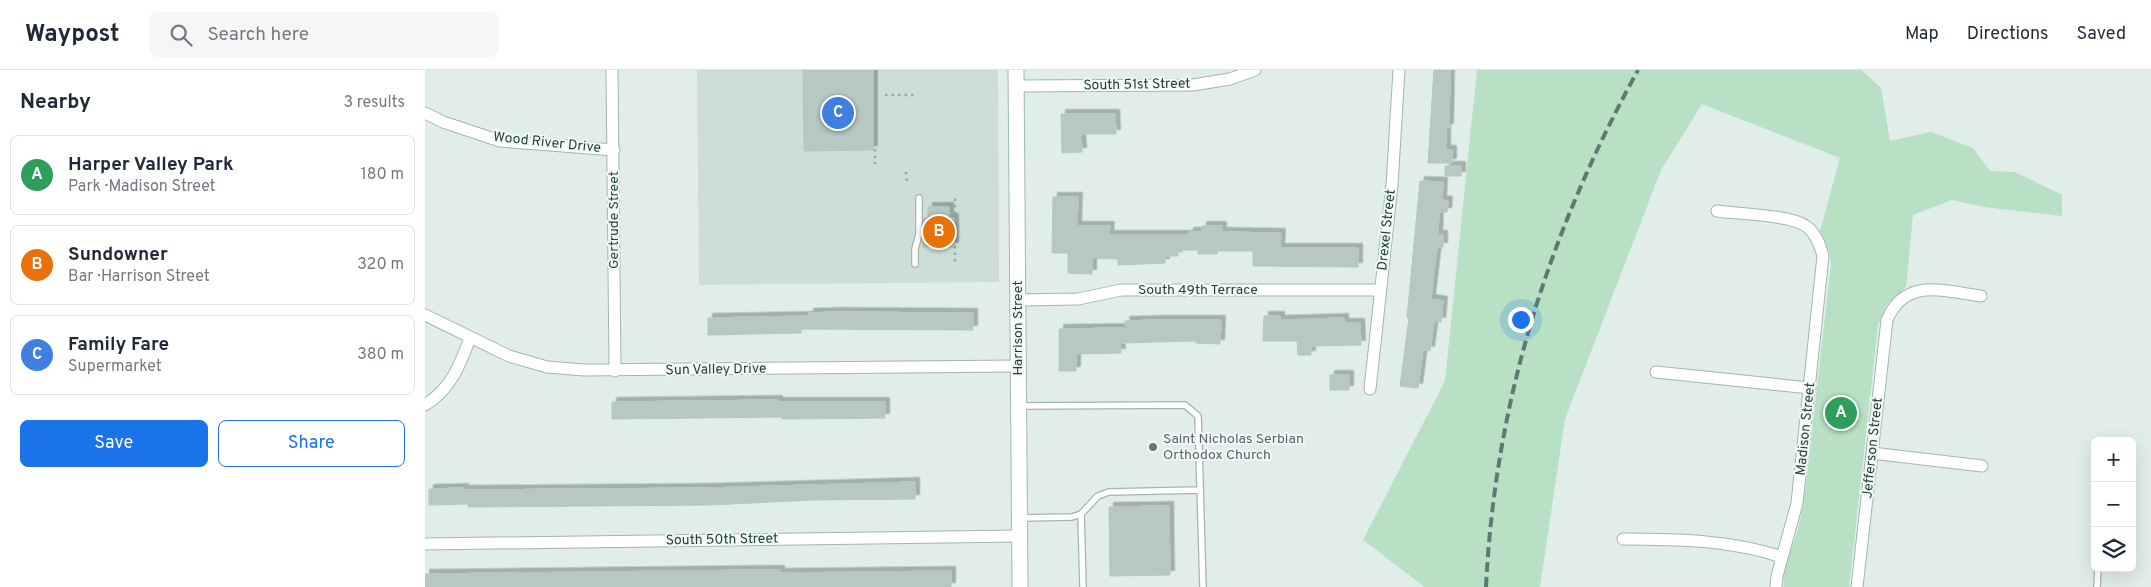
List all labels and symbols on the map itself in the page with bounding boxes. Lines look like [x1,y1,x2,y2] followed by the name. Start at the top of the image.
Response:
[1083,76,1191,94] street label: South 51st Street
[822,94,854,132] pin: C
[492,129,602,157] street label: Wood River Drive
[606,171,623,269] street label: Gertrude Street
[1374,188,1400,272] street label: Drexel Street
[923,213,955,251] pin: B
[1010,280,1027,376] street label: Harrison Street
[1138,282,1258,299] street label: South 49th Terrace
[1508,307,1534,333] your location
[665,361,767,379] street label: Sun Valley Drive
[1793,382,1819,476] street label: Madison Street
[1825,394,1857,432] pin: A
[1859,397,1887,499] street label: Jefferson Street
[1163,431,1304,464] place label: Saint Nicholas Serbian Orthodox Church
[1147,441,1159,453] marker: Saint Nicholas Serbian Orthodox Church
[666,531,778,549] street label: South 50th Street

